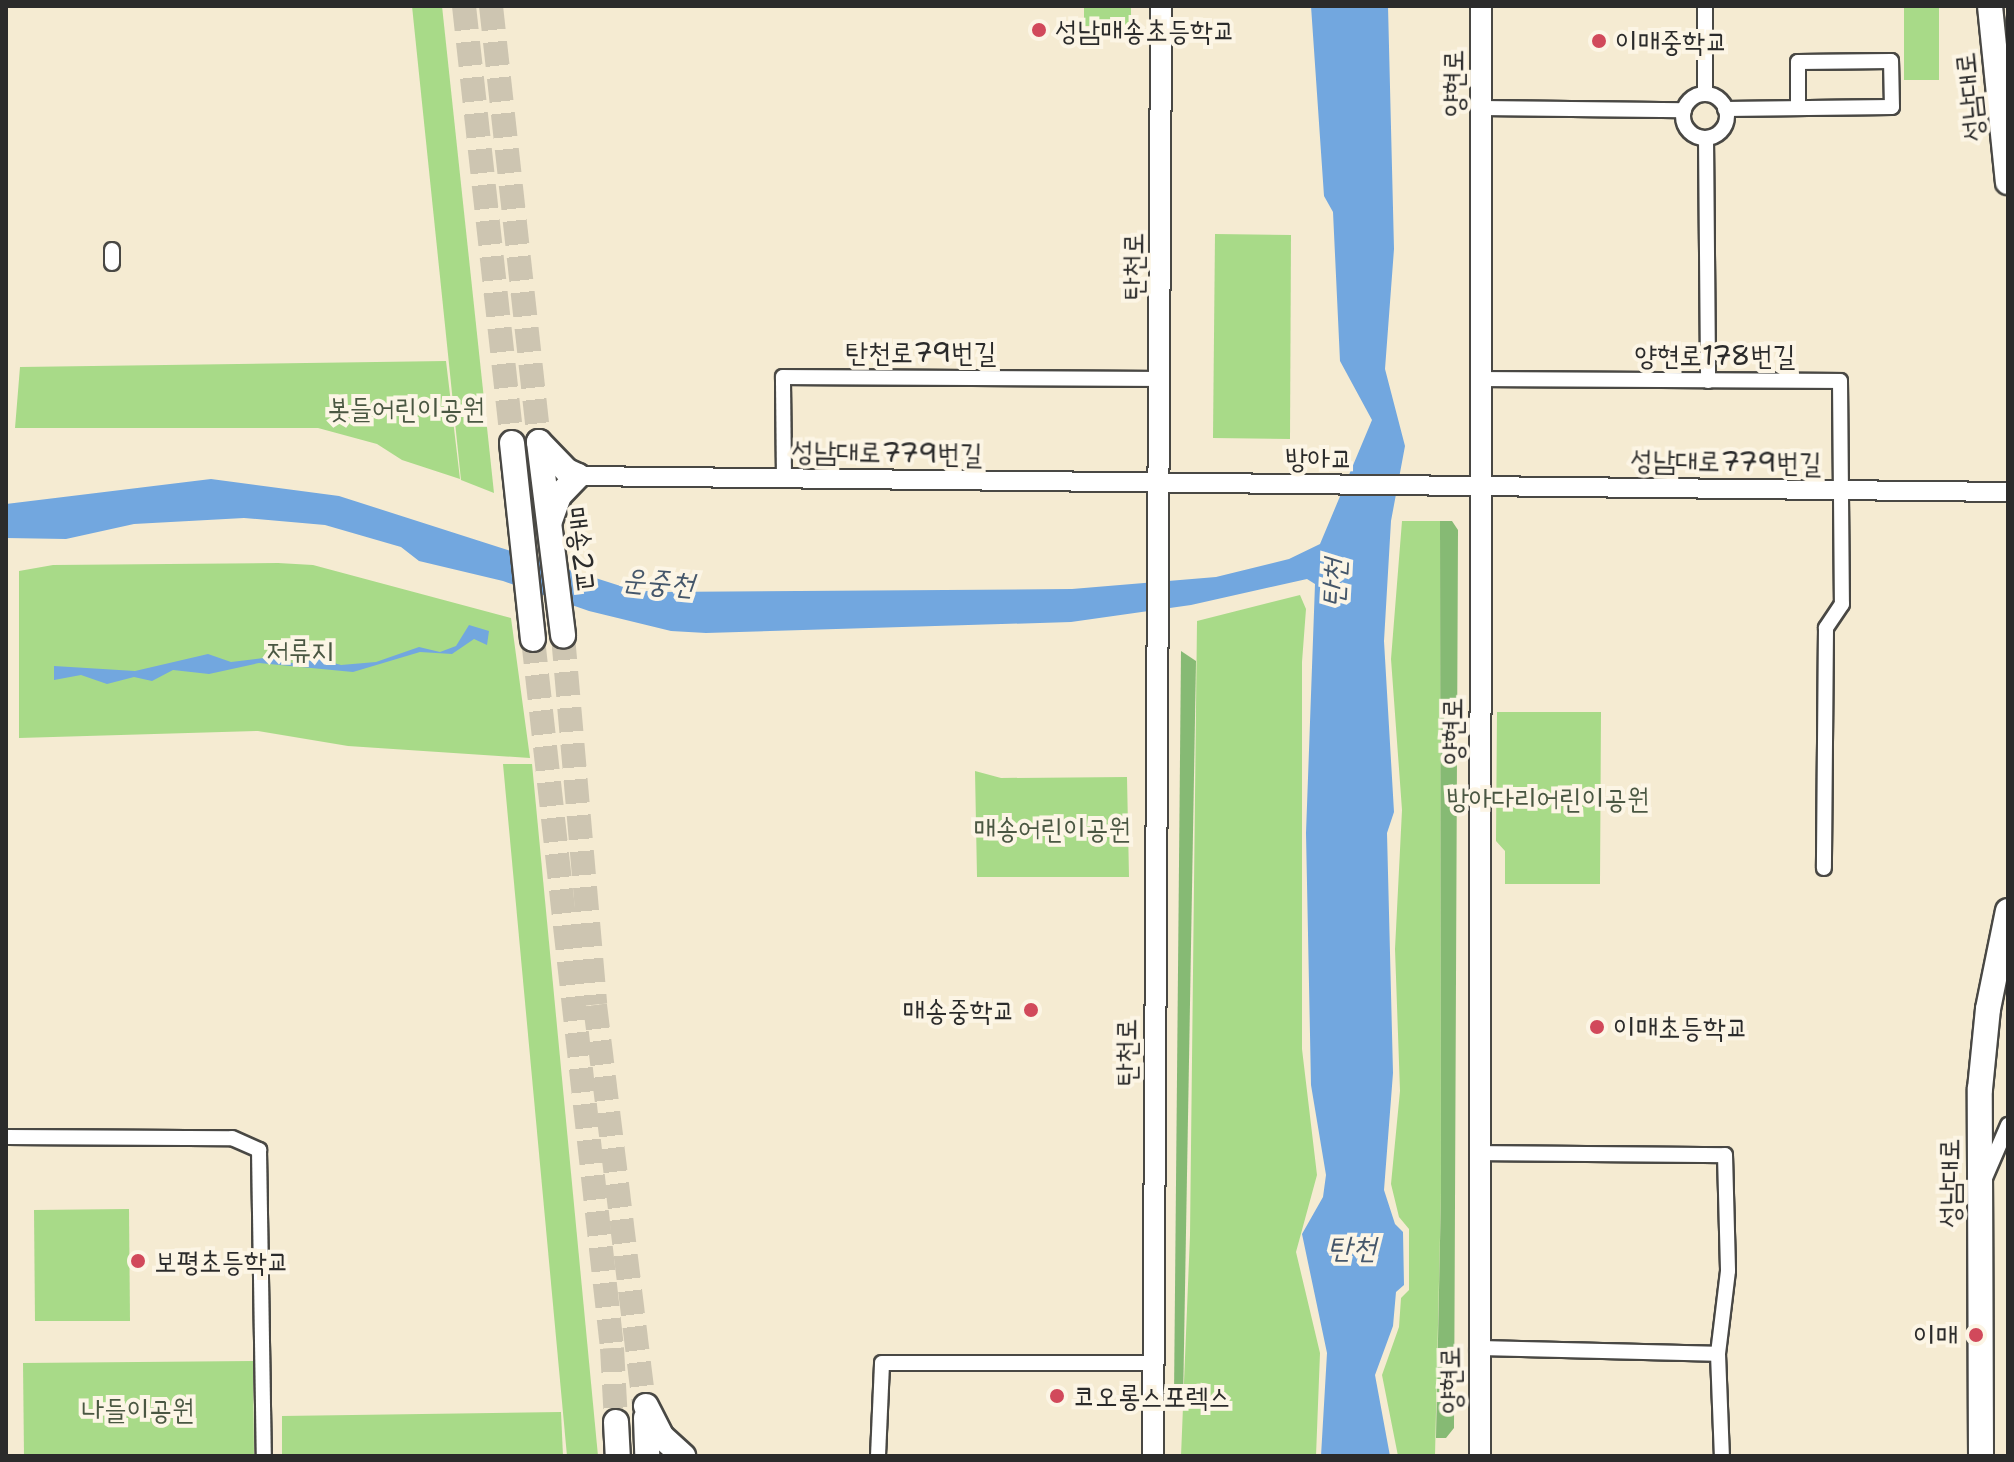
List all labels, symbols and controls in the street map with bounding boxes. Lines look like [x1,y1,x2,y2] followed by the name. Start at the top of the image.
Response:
[1055,13,1235,47] place label: 성남매송초등학교
[1030,21,1048,39] marker: 성남매송초등학교
[1615,24,1728,58] place label: 이매중학교
[1590,32,1608,50] marker: 이매중학교
[1436,49,1470,117] street label: 양현로
[1948,50,1990,144] street label: 성남대로
[1116,232,1150,300] street label: 탄천로
[846,335,996,369] street label: 탄천로79번길
[1635,338,1795,372] street label: 양현로178번길
[327,391,485,425] park label: 봇들어린이공원
[791,434,983,470] street label: 성남대로779번길
[1285,441,1353,475] street label: 방아교
[1630,443,1822,479] street label: 성남대로779번길
[560,505,604,595] street label: 매송2교
[1315,558,1353,608] water label: 탄천
[620,561,696,603] water label: 운중천
[266,633,334,667] park label: 저류지
[1435,697,1469,765] street label: 양현로
[1447,781,1649,815] park label: 방아다리어린이공원
[973,811,1131,845] park label: 매송어린이공원
[902,993,1015,1027] place label: 매송중학교
[1022,1001,1040,1019] marker: 매송중학교
[1613,1010,1748,1044] place label: 이매초등학교
[1109,1018,1143,1086] street label: 탄천로
[1588,1018,1606,1036] marker: 이매초등학교
[1932,1138,1966,1228] street label: 성남대로
[1328,1230,1376,1266] water label: 탄천
[154,1244,289,1278] place label: 보평초등학교
[129,1252,147,1270] marker: 보평초등학교
[1913,1318,1958,1352] place label: 이매
[1965,1324,1987,1346] marker: 이매
[1433,1346,1467,1414] street label: 양현로
[1073,1379,1231,1413] place label: 코오롱스포렉스
[1048,1387,1066,1405] marker: 코오롱스포렉스
[82,1392,194,1426] park label: 나들이공원

